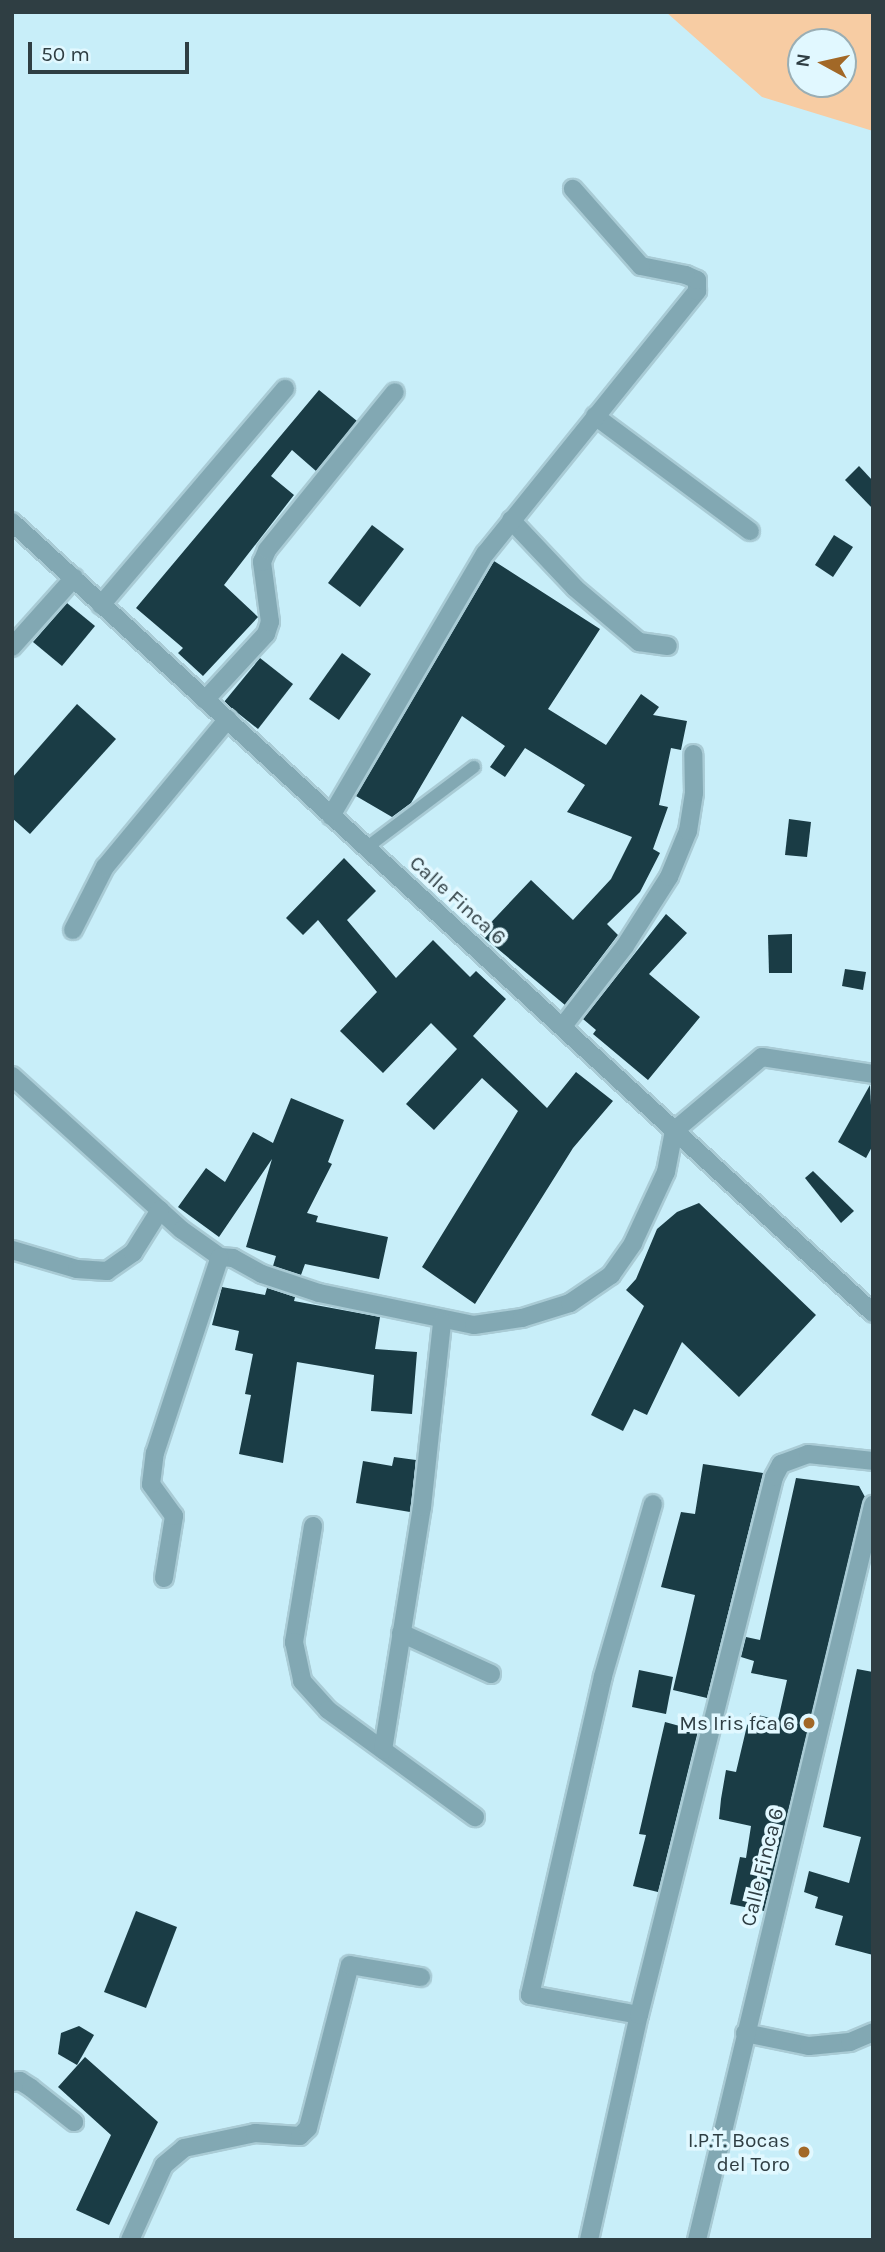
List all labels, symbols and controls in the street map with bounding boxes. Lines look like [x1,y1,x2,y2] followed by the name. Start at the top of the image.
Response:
[32,28,192,72] scale bar
[787,28,857,98] north arrow
[41,42,90,66] text: 50 m
[791,52,815,69] text: N
[404,850,512,950] street label: Calle Finca 6
[679,1710,795,1736] place label: Ms Iris fca 6
[801,1715,817,1731] marker: Ms Iris fca 6
[735,1805,789,1929] street label: Calle Finca 6
[688,2127,790,2177] place label: I.P.T. Bocas del Toro
[796,2144,812,2160] marker: I.P.T. Bocas del Toro

